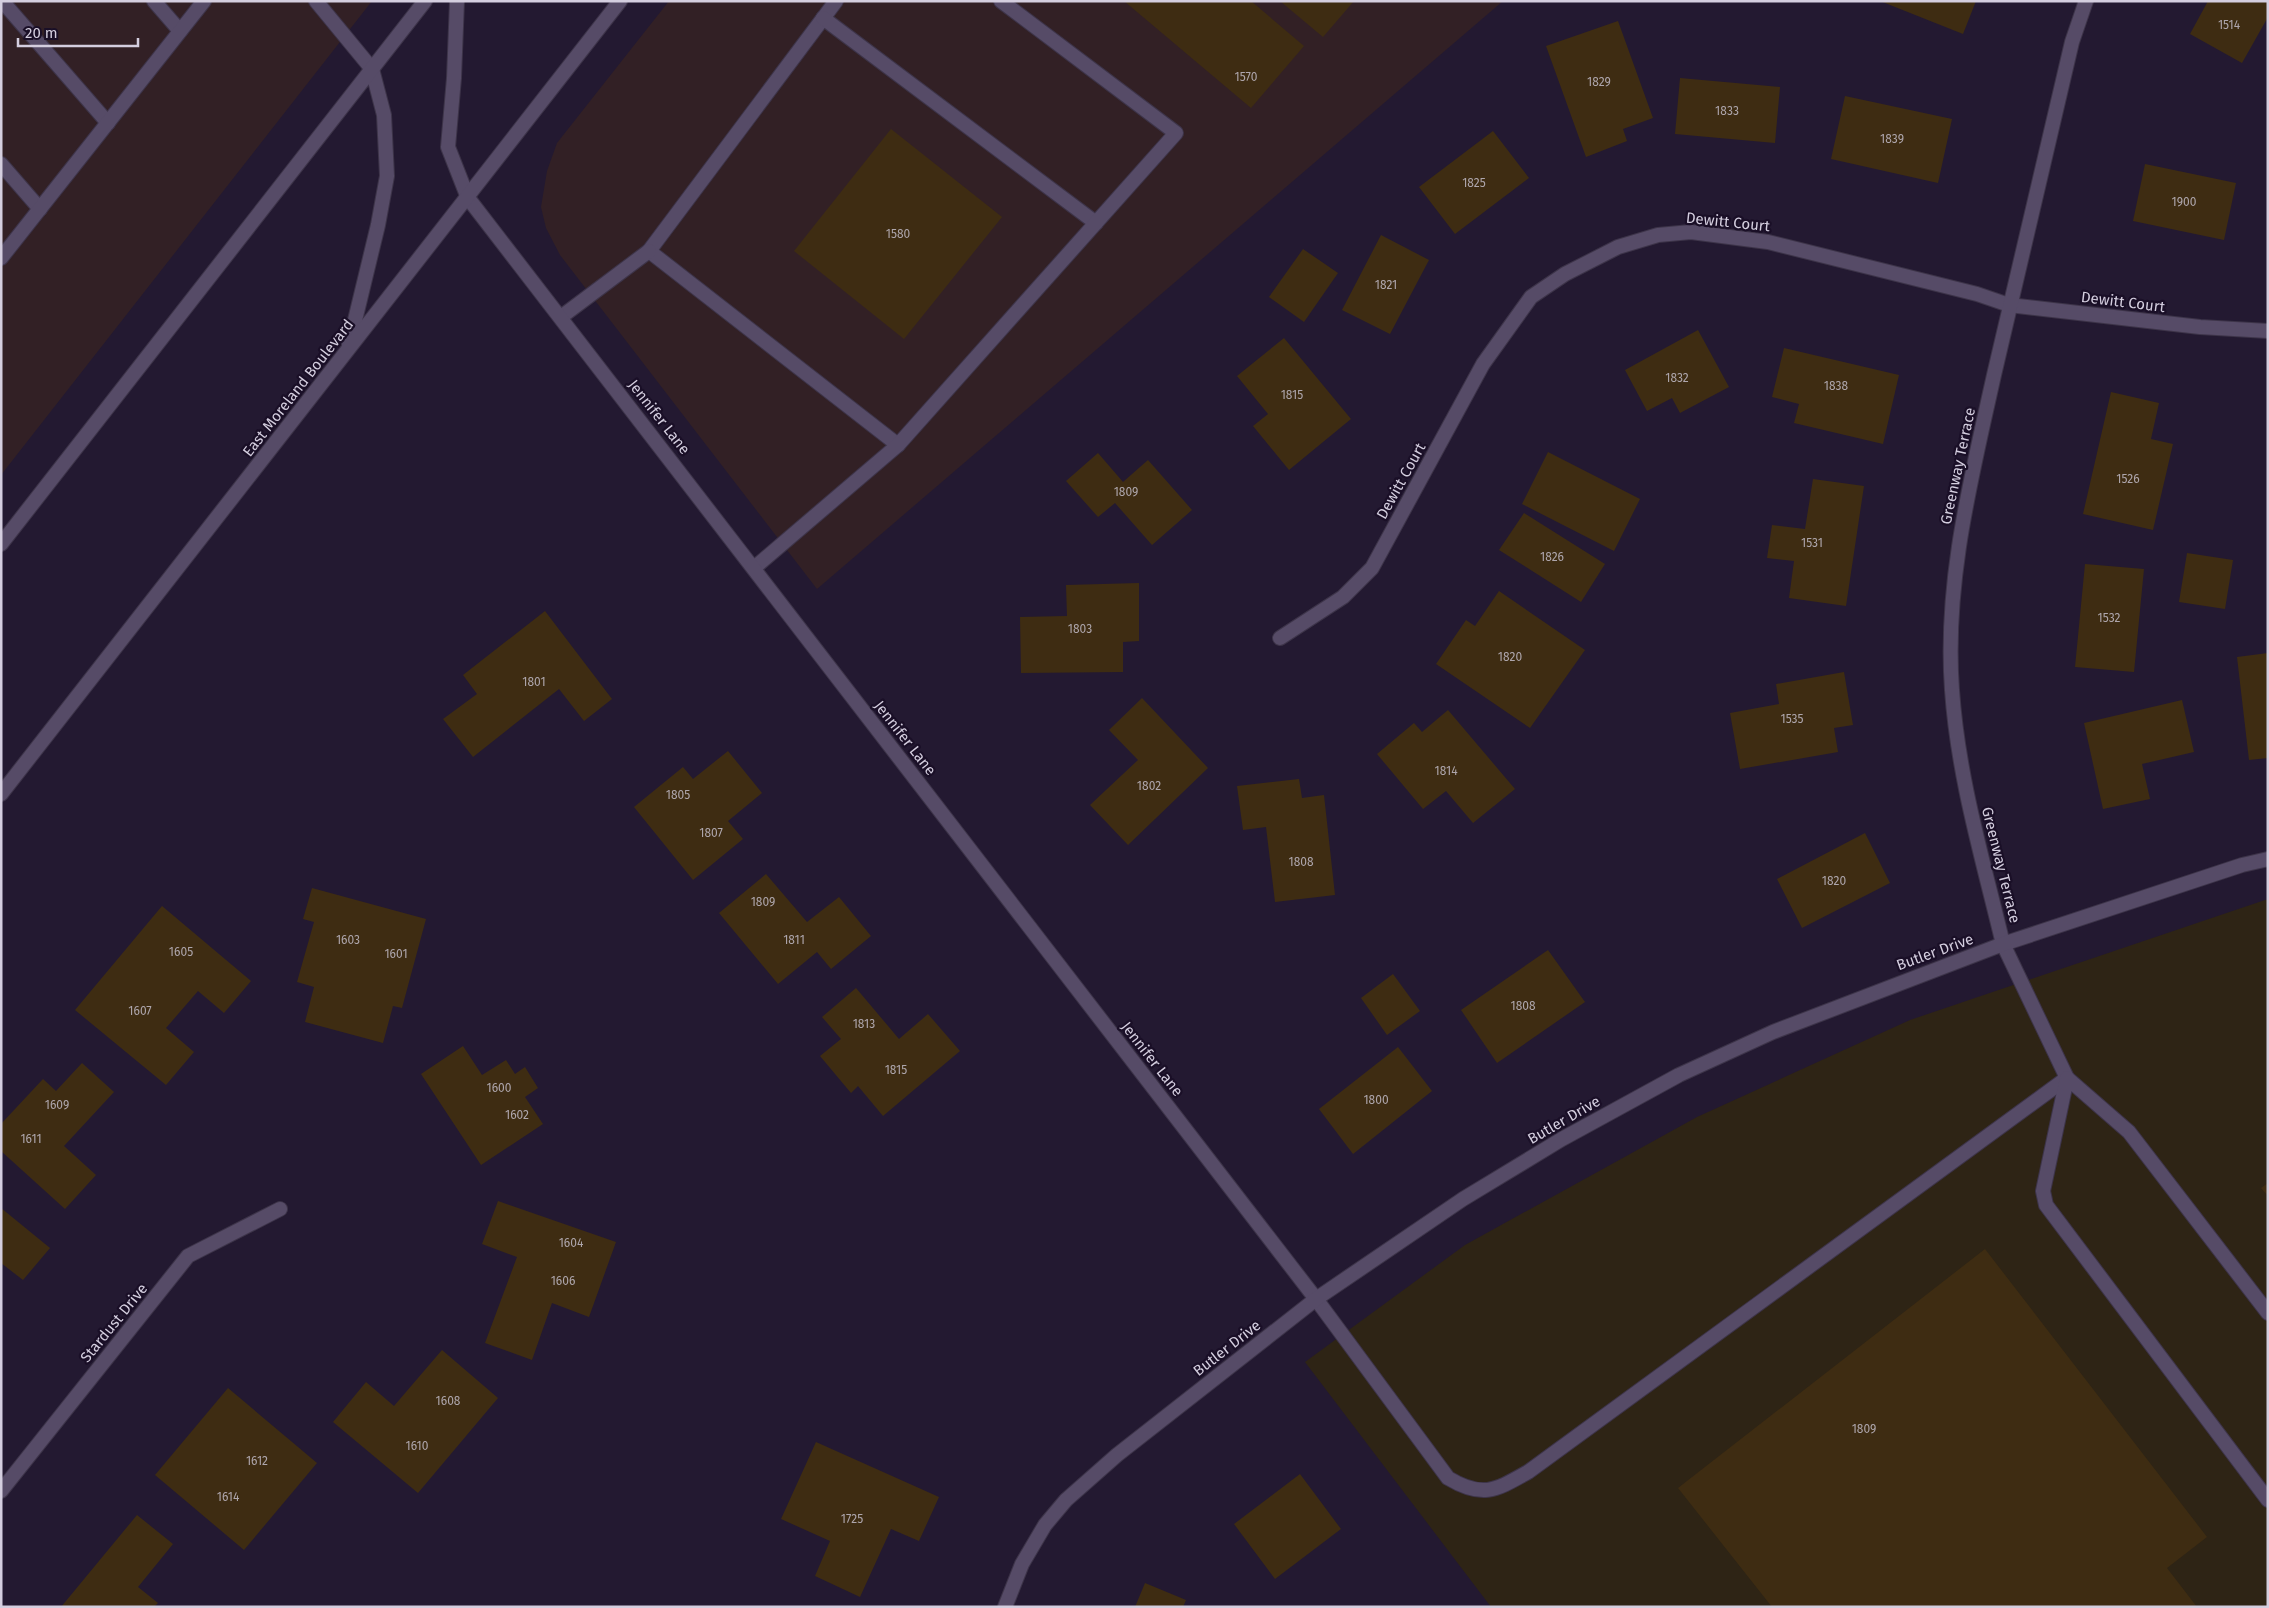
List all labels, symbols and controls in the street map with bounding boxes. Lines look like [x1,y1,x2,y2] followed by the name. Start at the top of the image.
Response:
[18,15,138,47] scale bar
[2218,18,2241,32] house number: 1514
[25,24,58,42] text: 20 m
[1235,70,1258,84] house number: 1570
[1587,75,1611,89] house number: 1829
[1715,104,1739,118] house number: 1833
[1880,132,1904,146] house number: 1839
[1462,176,1486,190] house number: 1825
[2172,195,2197,209] house number: 1900
[1685,209,1772,235] street label: Dewitt Court
[886,227,911,241] house number: 1580
[1375,278,1397,292] house number: 1821
[2080,288,2167,316] street label: Dewitt Court
[239,316,357,460] street label: East Moreland Boulevard
[1665,371,1689,385] house number: 1832
[624,376,694,458] street label: Jennifer Lane
[1824,379,1849,393] house number: 1838
[1281,388,1303,402] house number: 1815
[1937,406,1979,526] street label: Greenway Terrace
[1373,439,1430,522] street label: Dewitt Court
[2116,472,2140,486] house number: 1526
[1114,485,1138,499] house number: 1809
[1801,536,1823,550] house number: 1531
[1540,550,1564,564] house number: 1826
[2098,611,2121,625] house number: 1532
[1068,622,1092,636] house number: 1803
[1498,650,1522,664] house number: 1820
[522,675,546,689] house number: 1801
[870,697,940,779] street label: Jennifer Lane
[1780,712,1804,726] house number: 1535
[1434,764,1458,778] house number: 1814
[1137,779,1161,793] house number: 1802
[666,788,690,802] house number: 1805
[1978,805,2024,925] street label: Greenway Terrace
[699,826,723,840] house number: 1807
[1288,855,1314,869] house number: 1808
[1822,874,1846,888] house number: 1820
[751,895,775,909] house number: 1809
[1894,930,1976,974] street label: Butler Drive
[336,933,360,947] house number: 1603
[783,933,805,947] house number: 1811
[169,945,193,959] house number: 1605
[384,947,408,961] house number: 1601
[1510,999,1536,1013] house number: 1808
[128,1004,152,1018] house number: 1607
[853,1017,875,1031] house number: 1813
[1117,1018,1187,1100] street label: Jennifer Lane
[885,1063,907,1077] house number: 1815
[487,1081,512,1095] house number: 1600
[1525,1092,1603,1148] street label: Butler Drive
[1363,1093,1389,1107] house number: 1800
[45,1098,69,1112] house number: 1609
[505,1108,529,1122] house number: 1602
[20,1132,42,1146] house number: 1611
[559,1236,584,1250] house number: 1604
[551,1274,575,1288] house number: 1606
[77,1280,151,1366] street label: Stardust Drive
[1190,1316,1264,1380] street label: Butler Drive
[436,1394,461,1408] house number: 1608
[1852,1422,1876,1436] house number: 1809
[406,1439,429,1453] house number: 1610
[246,1454,268,1468] house number: 1612
[217,1490,240,1504] house number: 1614
[841,1512,863,1526] house number: 1725

